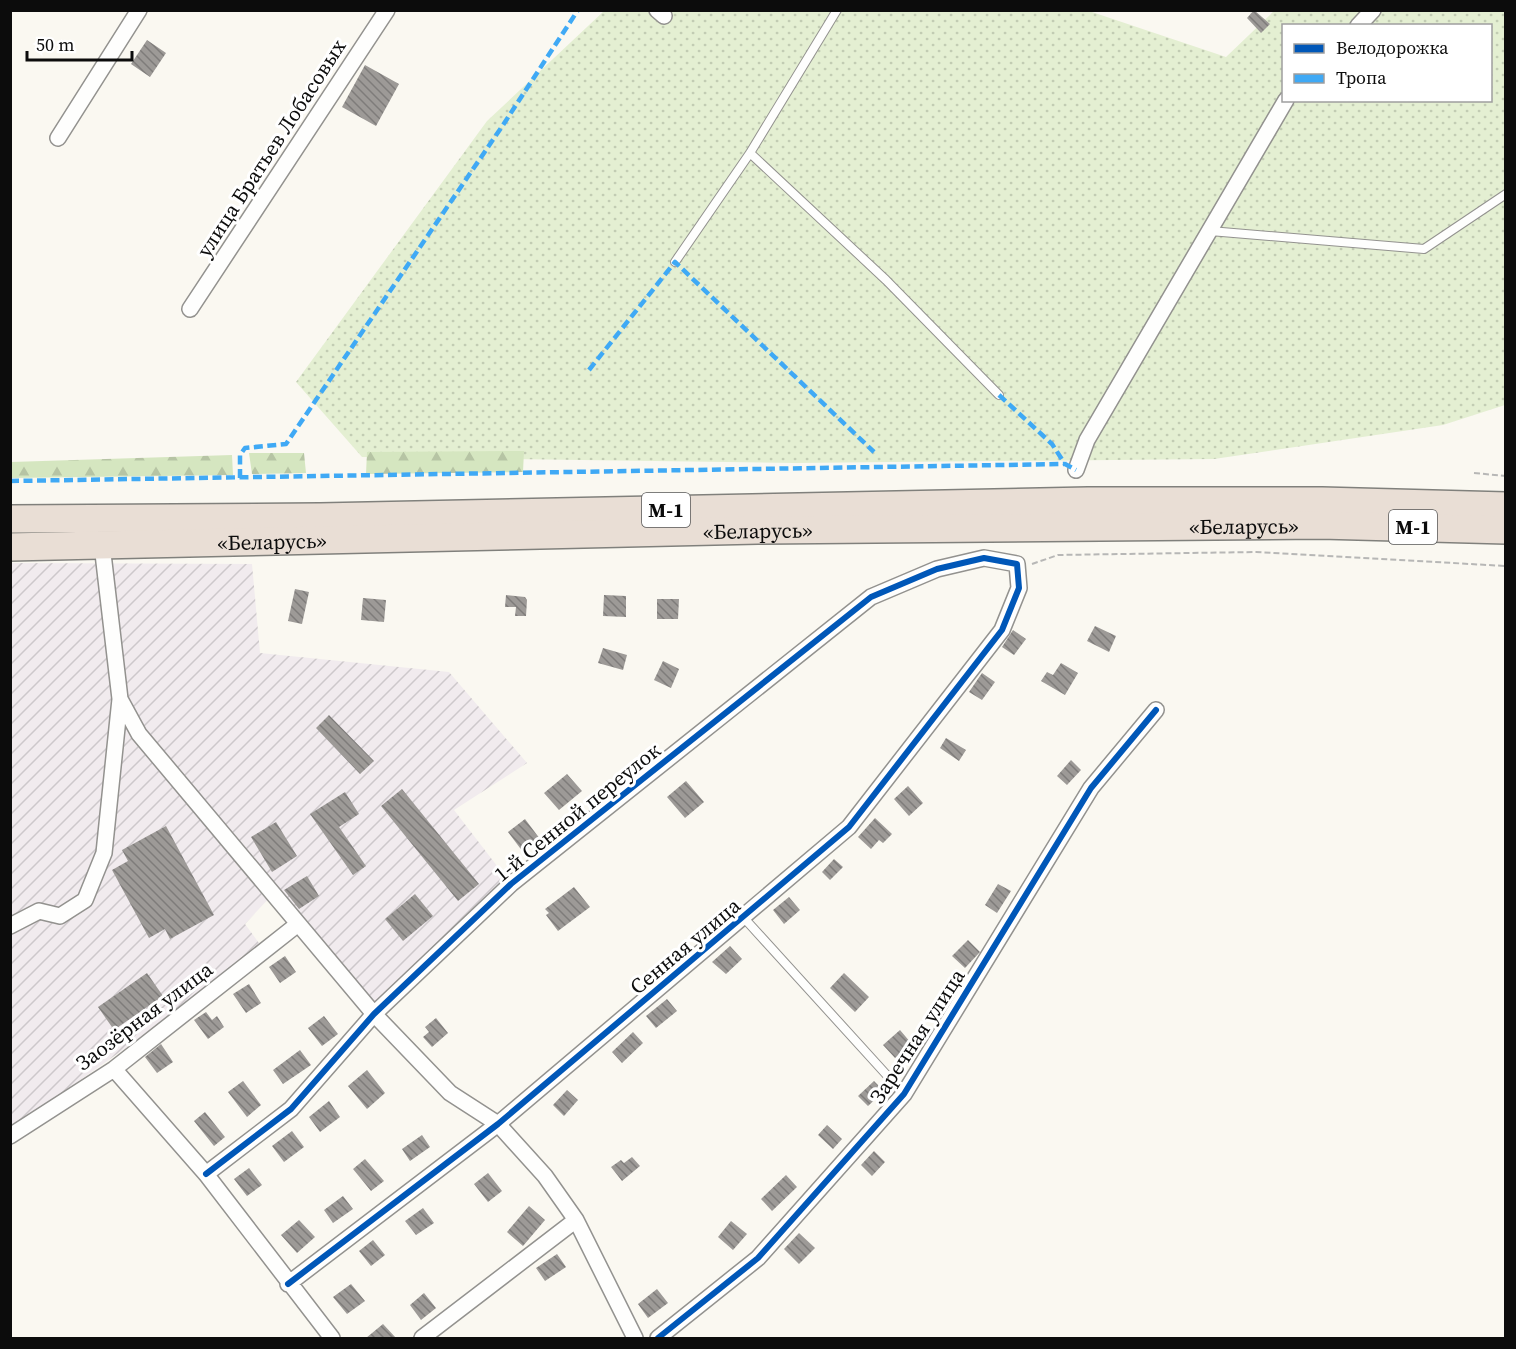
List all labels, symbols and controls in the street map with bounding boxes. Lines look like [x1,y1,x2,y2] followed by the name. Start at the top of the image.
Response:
[27,24,132,62] scale bar
[1282,24,1492,102] legend
[36,32,74,57] text: 50 m
[190,33,352,263] street label: улица Братьев Лобасовых
[1336,35,1449,60] text: Велодорожка
[1336,65,1387,90] text: Тропа
[642,493,690,527] road number: М-1
[1389,510,1437,544] road number: М-1
[1189,511,1299,541] street label: «Беларусь»
[703,515,813,546] street label: «Беларусь»
[217,525,327,557] street label: «Беларусь»
[488,735,667,888] street label: 1-й Сенной переулок
[623,891,747,1001] street label: Сенная улица
[70,955,219,1077] street label: Заозёрная улица
[863,963,972,1109] street label: Заречная улица

